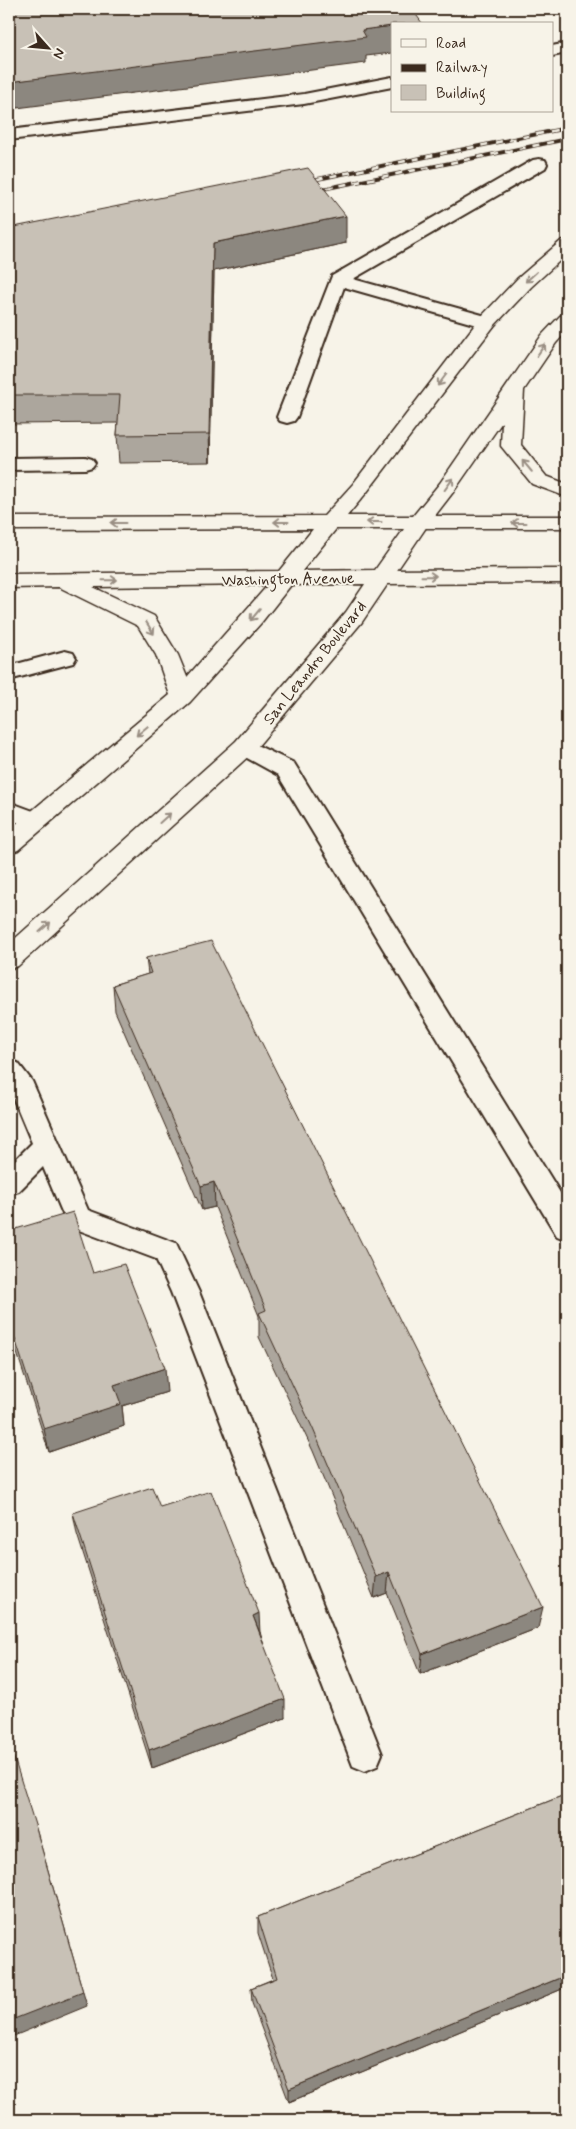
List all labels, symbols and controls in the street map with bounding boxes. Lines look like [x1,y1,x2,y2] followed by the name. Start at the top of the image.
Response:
[22,22,72,72] north arrow
[391,22,554,112] legend
[436,34,466,54] text: Road
[49,45,69,62] text: N
[436,58,488,78] text: Railway
[436,84,486,105] text: Building
[524,271,537,283] one-way arrow
[536,344,546,358] one-way arrow
[437,373,448,386] one-way arrow
[522,459,533,472] one-way arrow
[444,477,454,491] one-way arrow
[273,517,290,527] one-way arrow
[366,517,382,527] one-way arrow
[111,518,127,528] one-way arrow
[511,518,527,528] one-way arrow
[221,568,355,592] street label: Washington Avenue
[421,572,437,581] one-way arrow
[102,575,118,585] one-way arrow
[259,597,372,729] street label: San Leandro Boulevard
[250,608,261,621] one-way arrow
[145,621,155,635] one-way arrow
[136,725,149,736] one-way arrow
[159,812,172,823] one-way arrow
[38,921,51,933] one-way arrow

